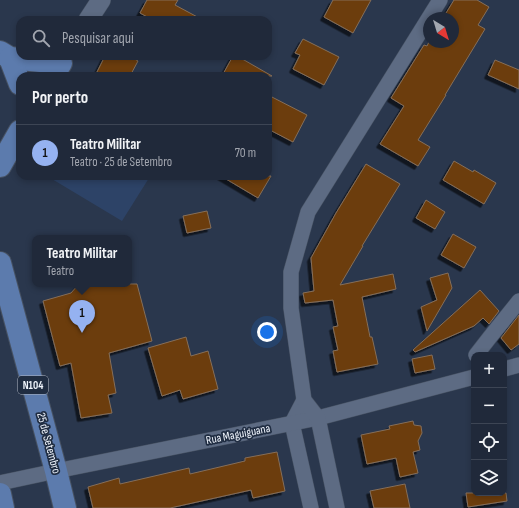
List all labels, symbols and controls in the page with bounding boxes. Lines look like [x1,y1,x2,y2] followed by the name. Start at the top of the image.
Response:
[423,12,459,48] north arrow
[16,16,272,60] search box
[30,27,52,49] icon: search
[62,29,134,48] text: Pesquisar aqui
[32,88,88,108] text: Por perto
[70,135,141,154] text: Teatro Militar
[42,145,48,161] text: 1
[235,145,256,161] text: 70 m
[70,154,172,170] text: Teatro · 25 de Setembro
[32,235,132,287] popup
[47,244,117,263] text: Teatro Militar
[47,263,74,279] text: Teatro
[69,300,95,333] pin: 1
[257,322,277,342] your location
[471,352,507,496] map controls
[471,352,507,388] button: +
[18,376,48,394] road number: N104
[471,388,507,424] button: −
[33,411,64,475] street label: 25 de Setembro
[205,421,272,448] street label: Rua Maguiguana
[471,424,507,460] button: locate
[471,460,507,496] button: layers

